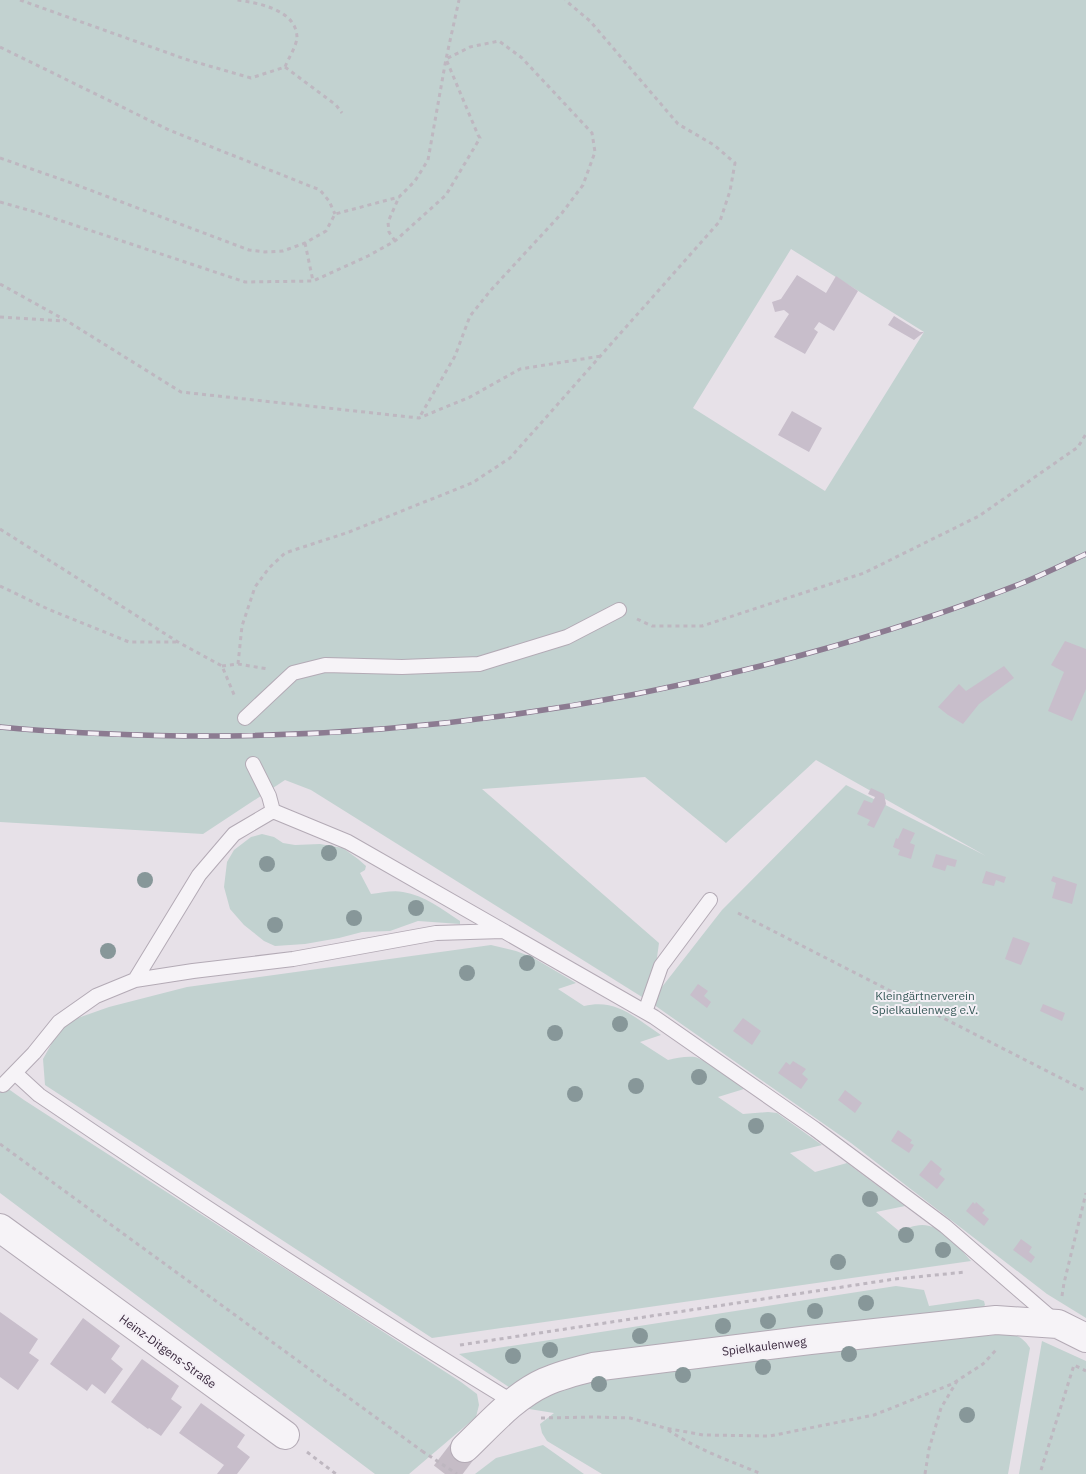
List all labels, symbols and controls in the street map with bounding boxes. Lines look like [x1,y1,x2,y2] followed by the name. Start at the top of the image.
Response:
[872,988,978,1017] park label: Kleingärtnerverein Spielkaulenweg e.V.
[117,1311,220,1391] street label: Heinz-Ditgens-Straße
[721,1333,808,1359] street label: Spielkaulenweg

